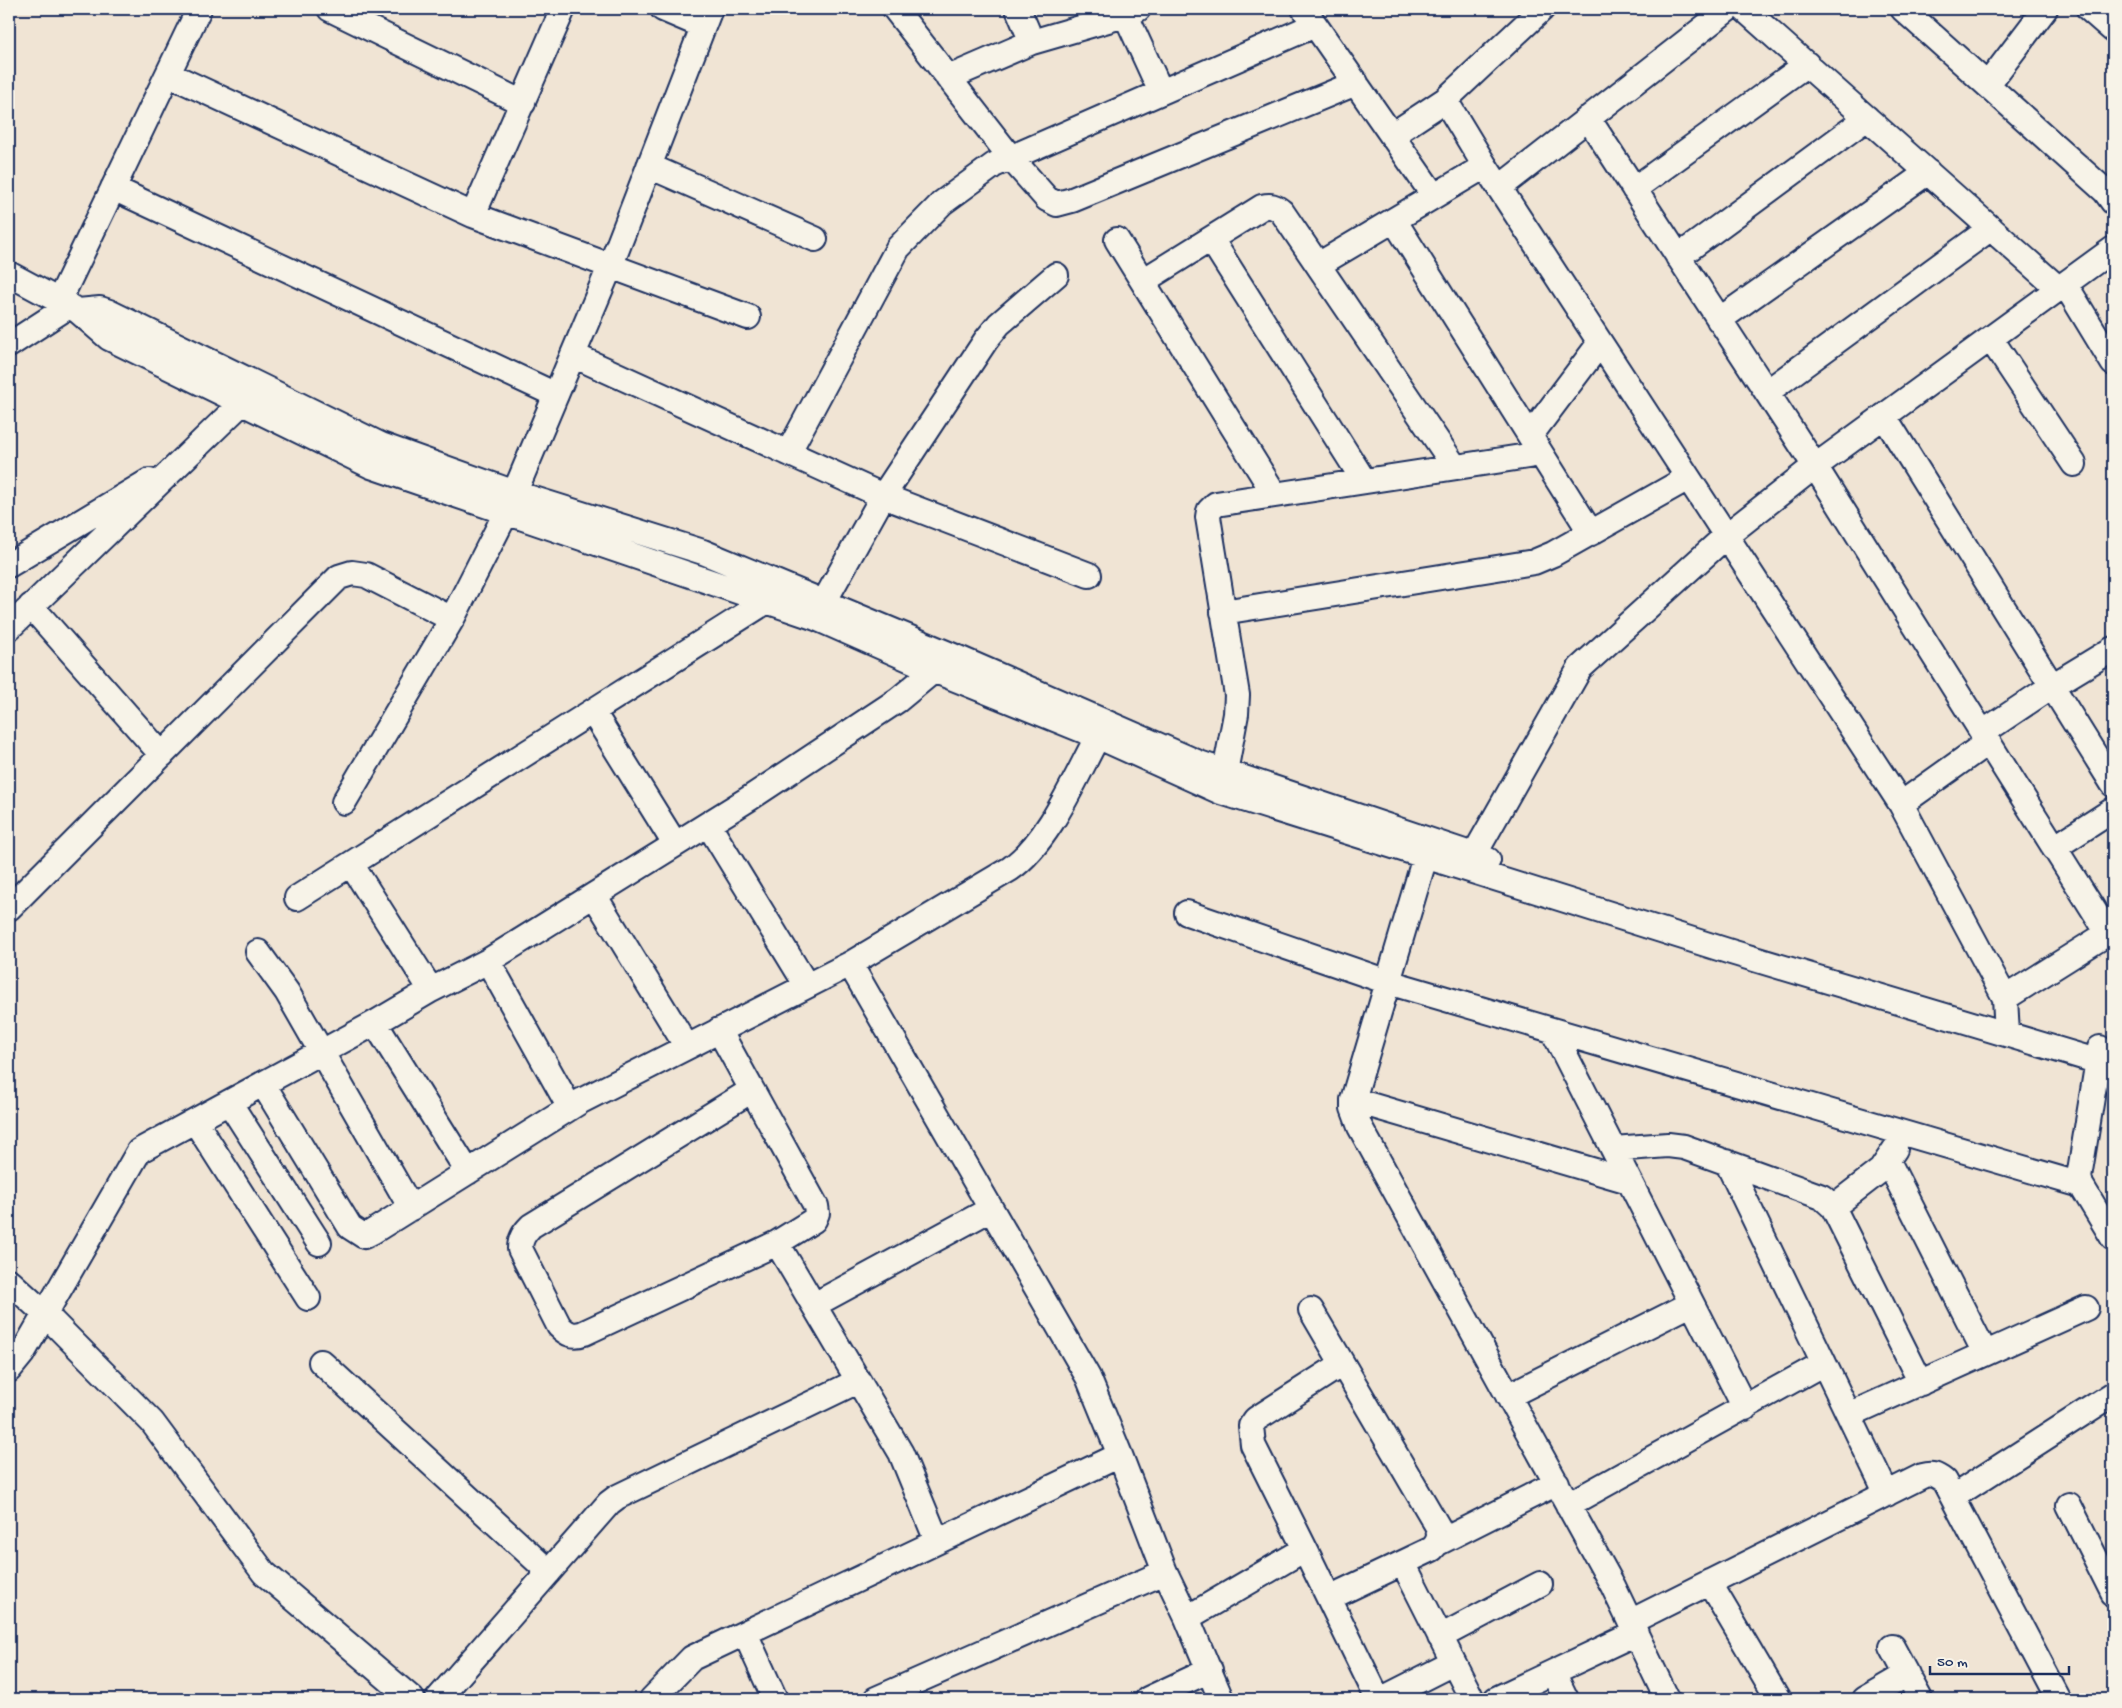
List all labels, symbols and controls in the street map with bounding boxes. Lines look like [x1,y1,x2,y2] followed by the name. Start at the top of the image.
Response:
[1930,1643,2068,1675] scale bar
[1937,1654,1968,1672] text: 50 m

